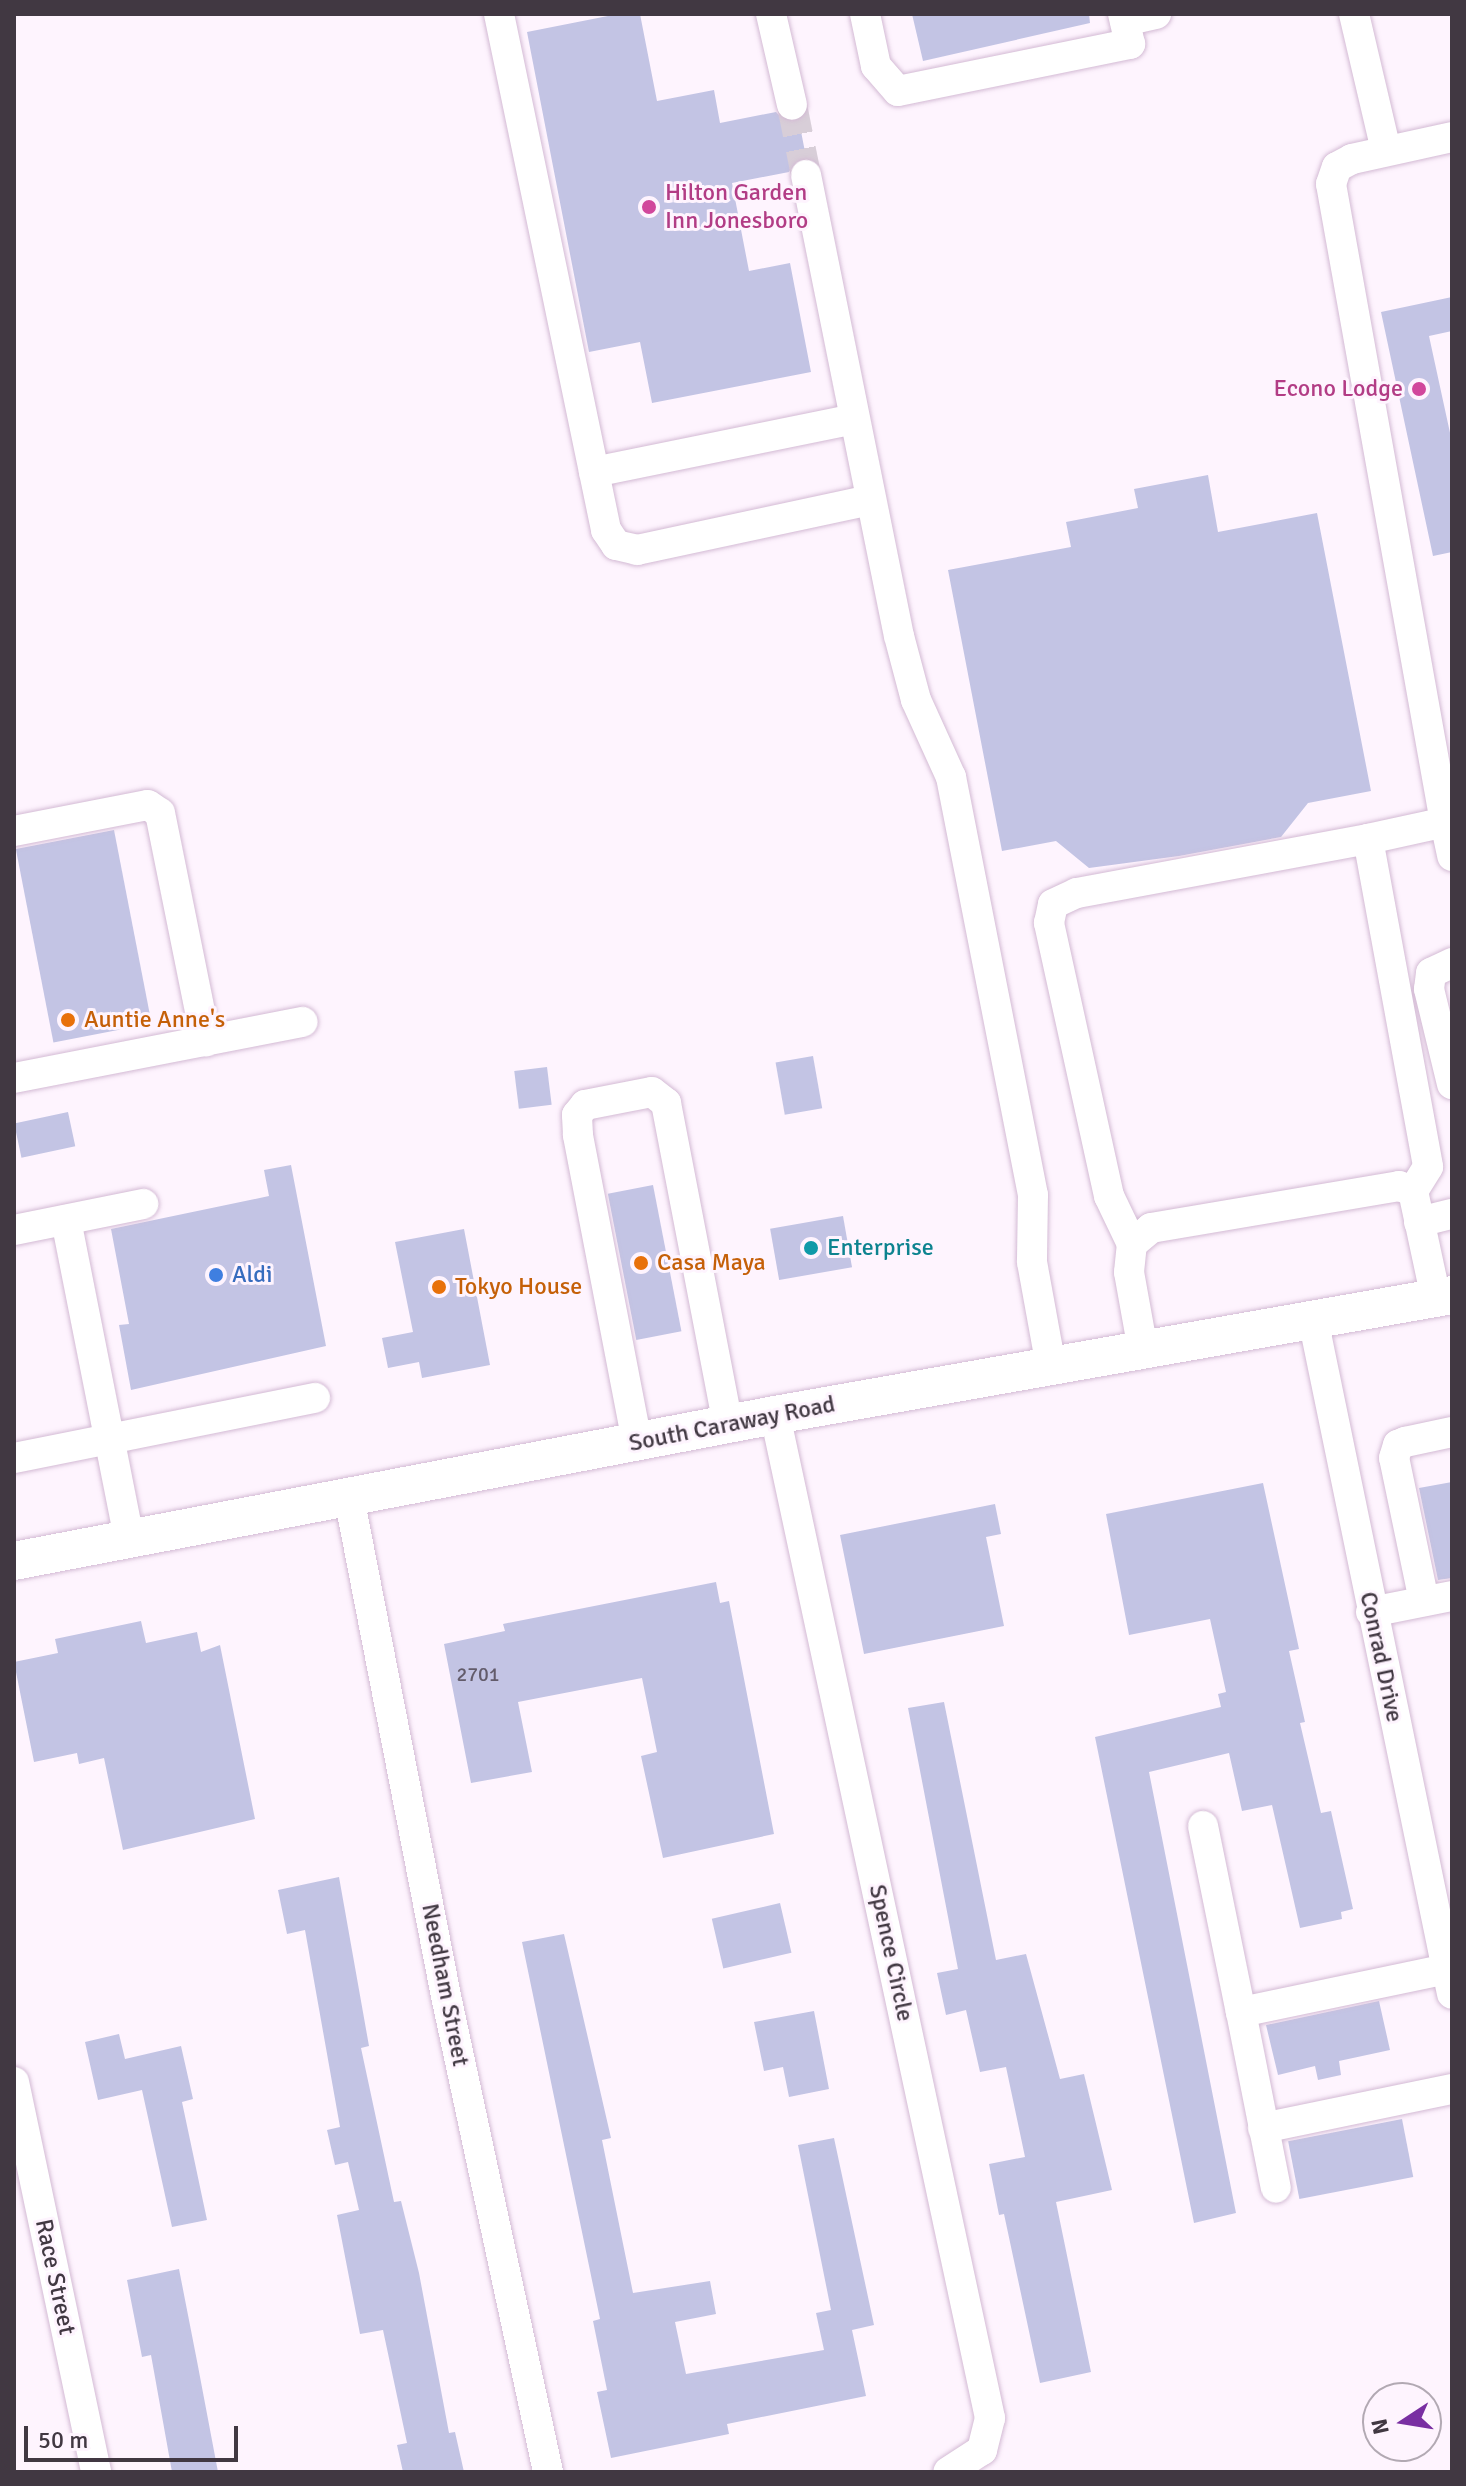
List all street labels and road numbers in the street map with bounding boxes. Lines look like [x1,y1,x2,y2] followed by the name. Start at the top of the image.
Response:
[626,1390,838,1458] street label: South Caraway Road
[1353,1589,1409,1725] street label: Conrad Drive
[862,1882,920,2024] street label: Spence Circle
[415,1901,475,2069] street label: Needham Street
[29,2217,81,2337] street label: Race Street

